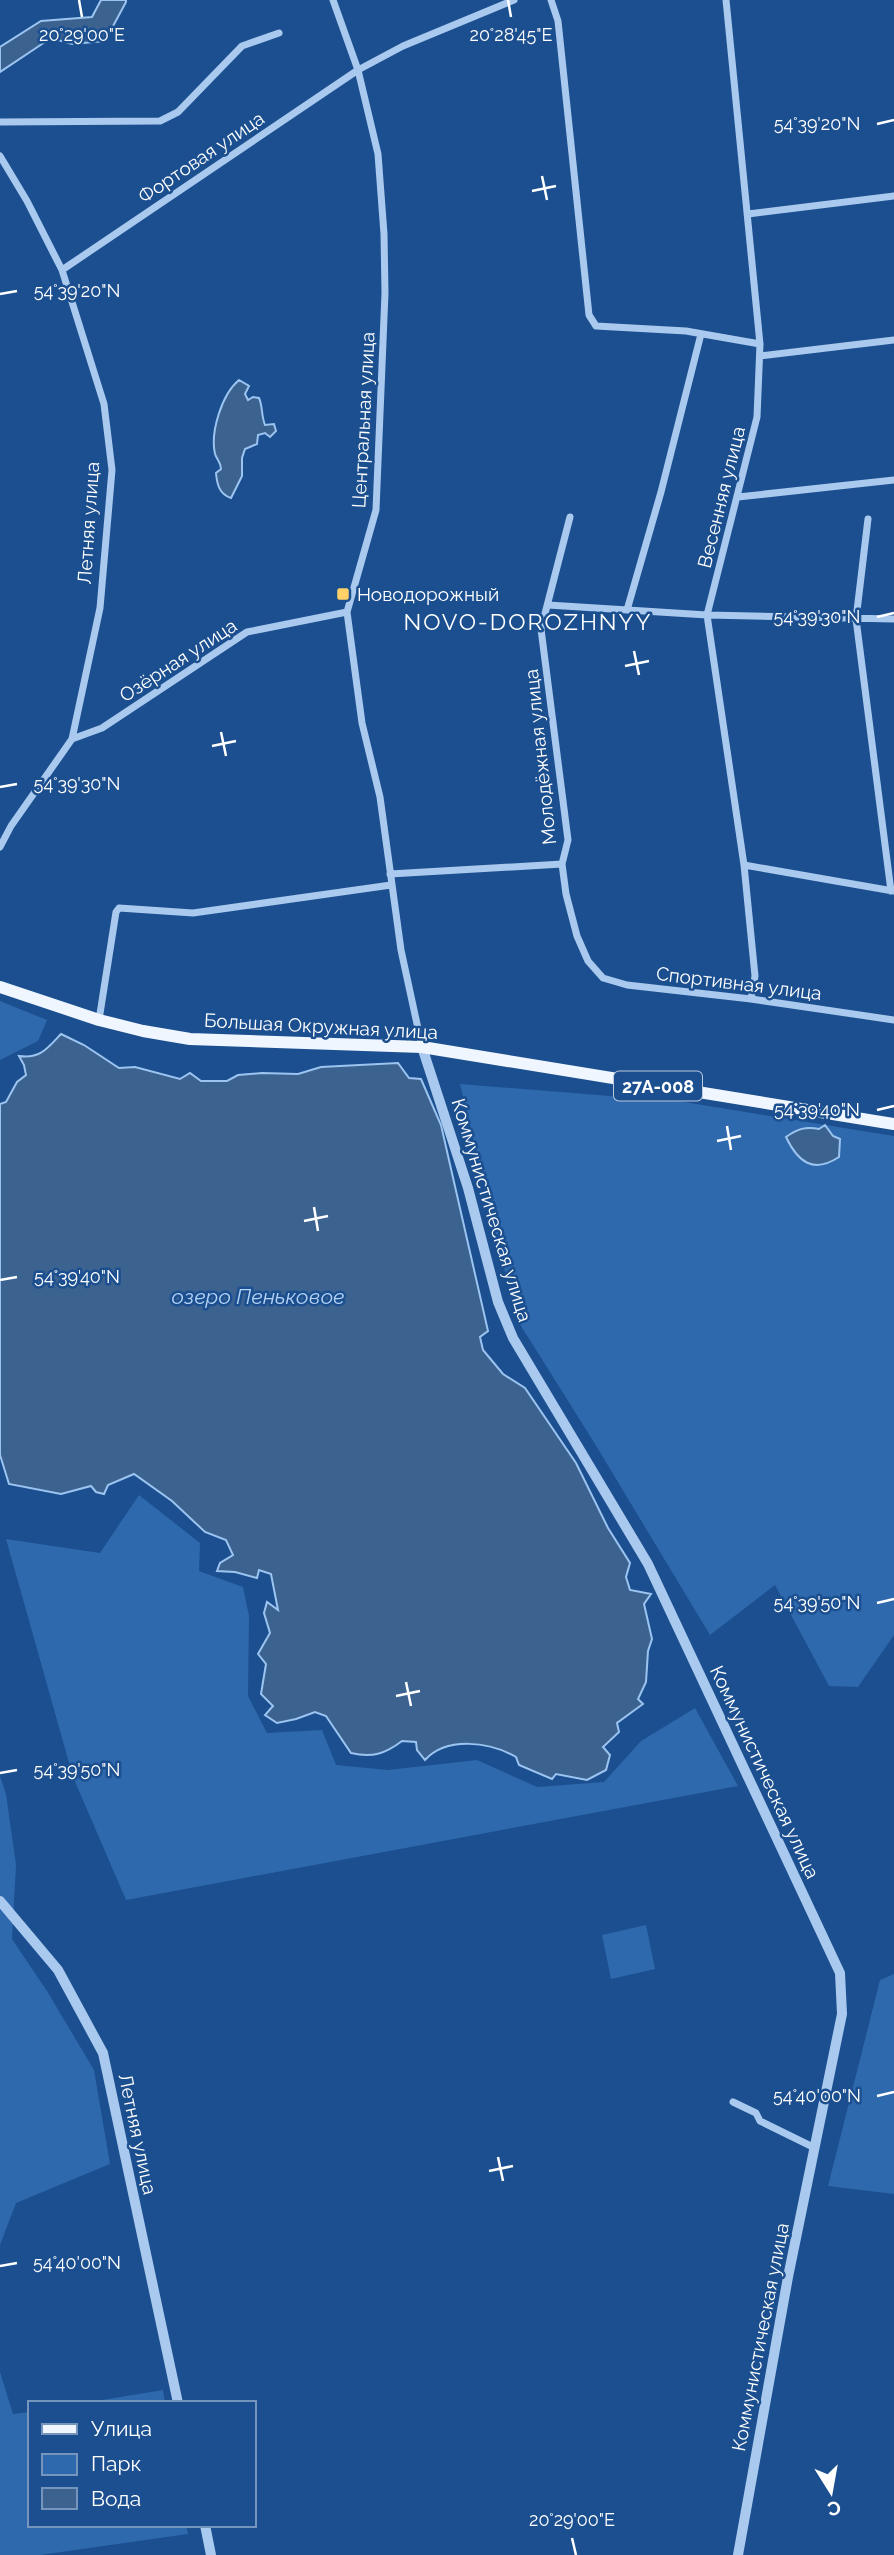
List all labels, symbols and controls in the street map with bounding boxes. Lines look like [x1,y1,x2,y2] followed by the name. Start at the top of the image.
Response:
[39,24,125,45] text: 20°29'00"E
[470,24,552,45] text: 20°28'45"E
[134,107,268,207] street label: Фортовая улица
[774,113,860,134] text: 54°39'20"N
[34,280,120,301] text: 54°39'20"N
[347,331,379,509] street label: Центральная улица
[693,424,749,570] street label: Весенняя улица
[73,461,103,585] street label: Летняя улица
[357,583,499,605] place label: Новодорожный
[335,586,351,602] marker: Новодорожный
[774,606,860,627] text: 54°39'30"N
[403,608,653,635] district label: NOVO-DOROZHNYY
[115,614,241,706] street label: Озёрная улица
[520,668,560,846] street label: Молодёжная улица
[34,773,120,794] text: 54°39'30"N
[655,962,823,1004] street label: Спортивная улица
[204,1009,438,1043] street label: Большая Окружная улица
[614,1072,702,1100] road number: 27А-008
[448,1096,536,1324] street label: Коммунистическая улица
[774,1099,860,1120] text: 54°39'40"N
[34,1266,120,1287] text: 54°39'40"N
[171,1284,345,1309] water label: озеро Пеньковое
[774,1592,860,1613] text: 54°39'50"N
[706,1662,824,1882] street label: Коммунистическая улица
[34,1759,120,1780] text: 54°39'50"N
[114,2072,162,2196] street label: Летняя улица
[773,2085,861,2106] text: 54°40'00"N
[727,2221,793,2453] street label: Коммунистическая улица
[33,2252,121,2273] text: 54°40'00"N
[28,2401,256,2527] legend
[91,2416,152,2441] text: Улица
[91,2451,141,2476] text: Парк
[796,2457,866,2527] north arrow
[91,2486,141,2511] text: Вода
[826,2497,843,2521] text: С
[529,2509,615,2530] text: 20°29'00"E

